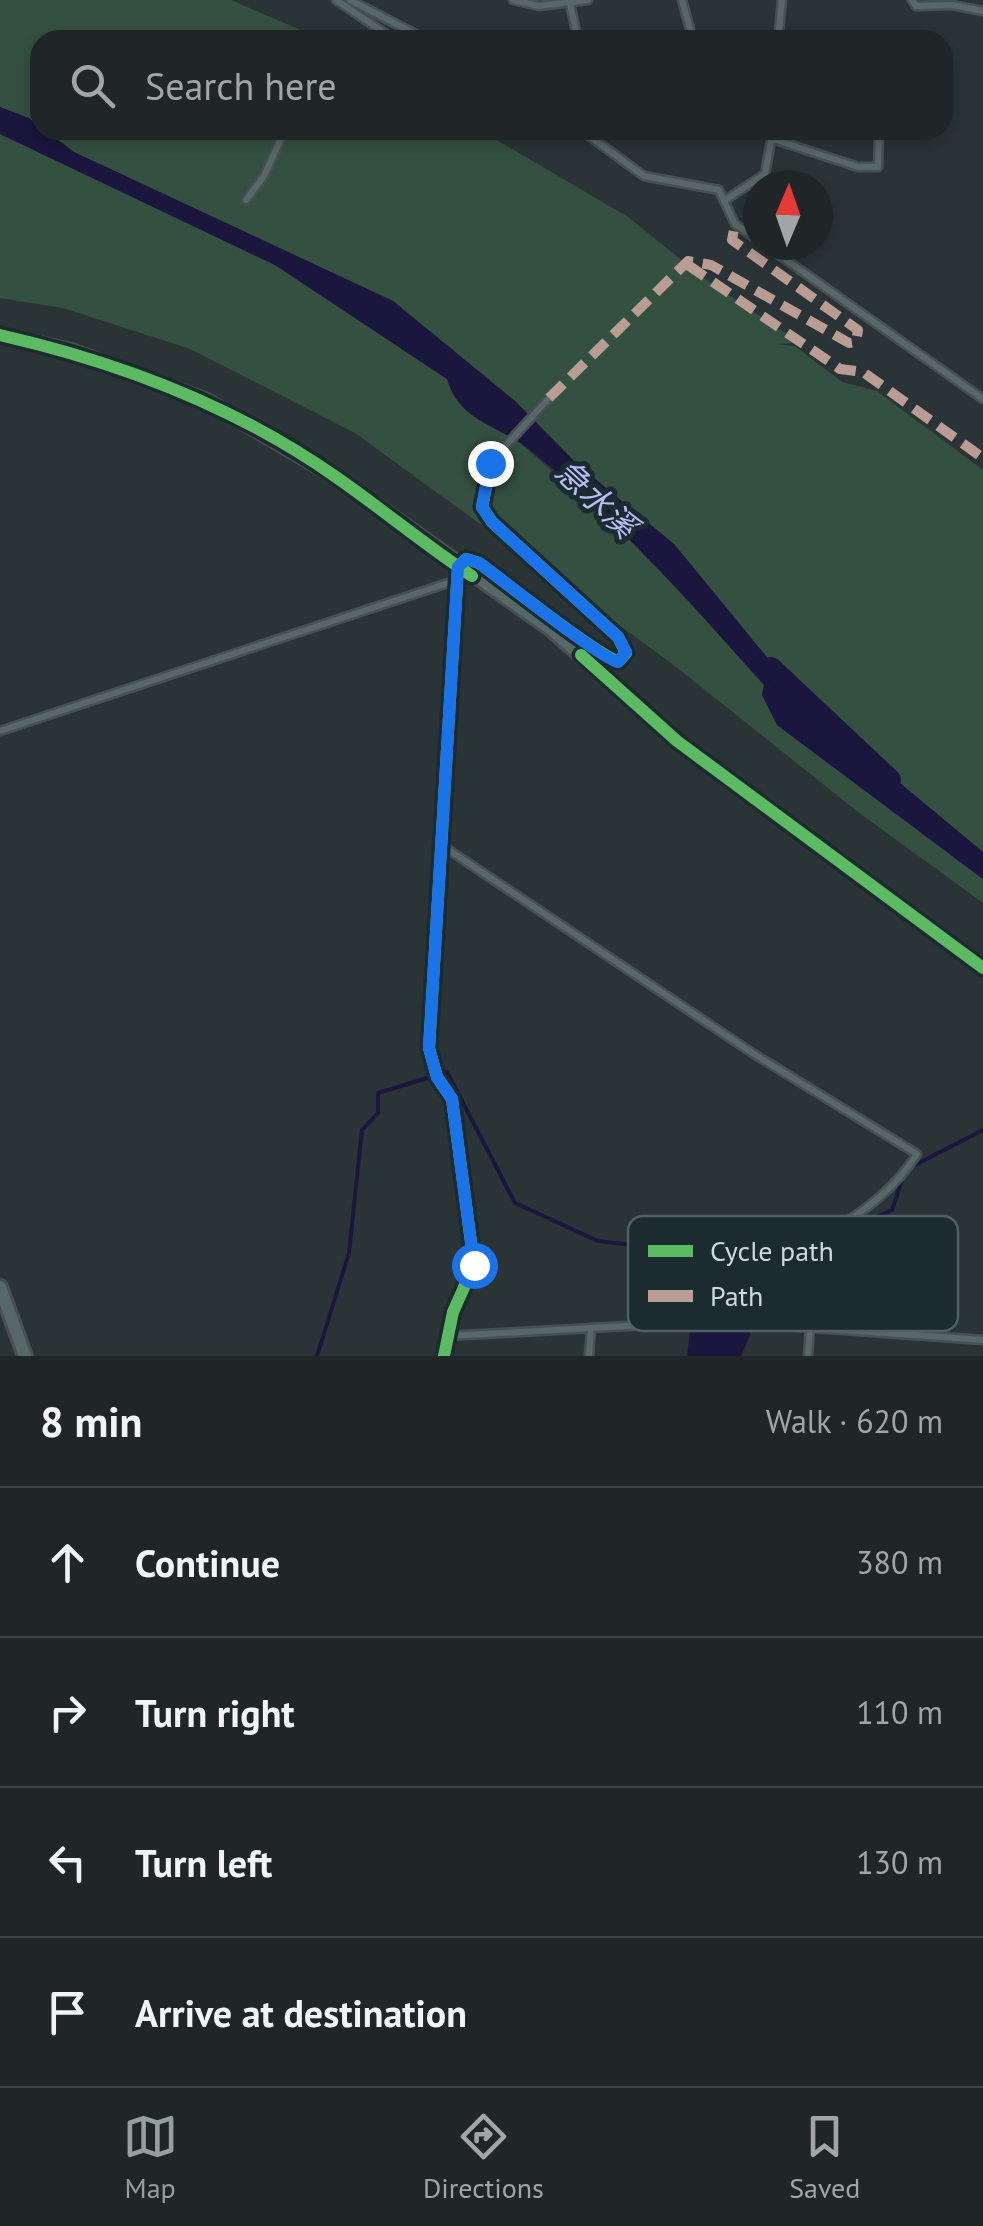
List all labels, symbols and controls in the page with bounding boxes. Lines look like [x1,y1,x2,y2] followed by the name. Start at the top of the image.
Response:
[30,30,953,140] search box
[65,58,120,113] icon: search
[145,61,337,110] text: Search here
[743,170,833,260] north arrow
[468,441,514,487] route end
[547,450,649,549] water label: 急水溪
[628,1216,958,1331] legend
[710,1232,834,1269] text: Cycle path
[452,1243,498,1289] route start
[710,1277,763,1314] text: Path
[40,1394,142,1449] text: 8 min
[766,1400,943,1442] text: Walk · 620 m
[40,1535,95,1590] icon: ahead
[135,1538,280,1587] text: Continue
[856,1541,943,1583] text: 380 m
[40,1685,95,1740] icon: right
[135,1688,295,1737] text: Turn right
[856,1691,943,1733] text: 110 m
[40,1835,95,1890] icon: left
[135,1838,272,1887] text: Turn left
[856,1841,943,1883] text: 130 m
[40,1985,95,2040] icon: arrive
[135,1988,467,2037] text: Arrive at destination
[123,2109,178,2206] tab: Map
[423,2109,544,2206] tab: Directions
[789,2109,860,2206] tab: Saved

